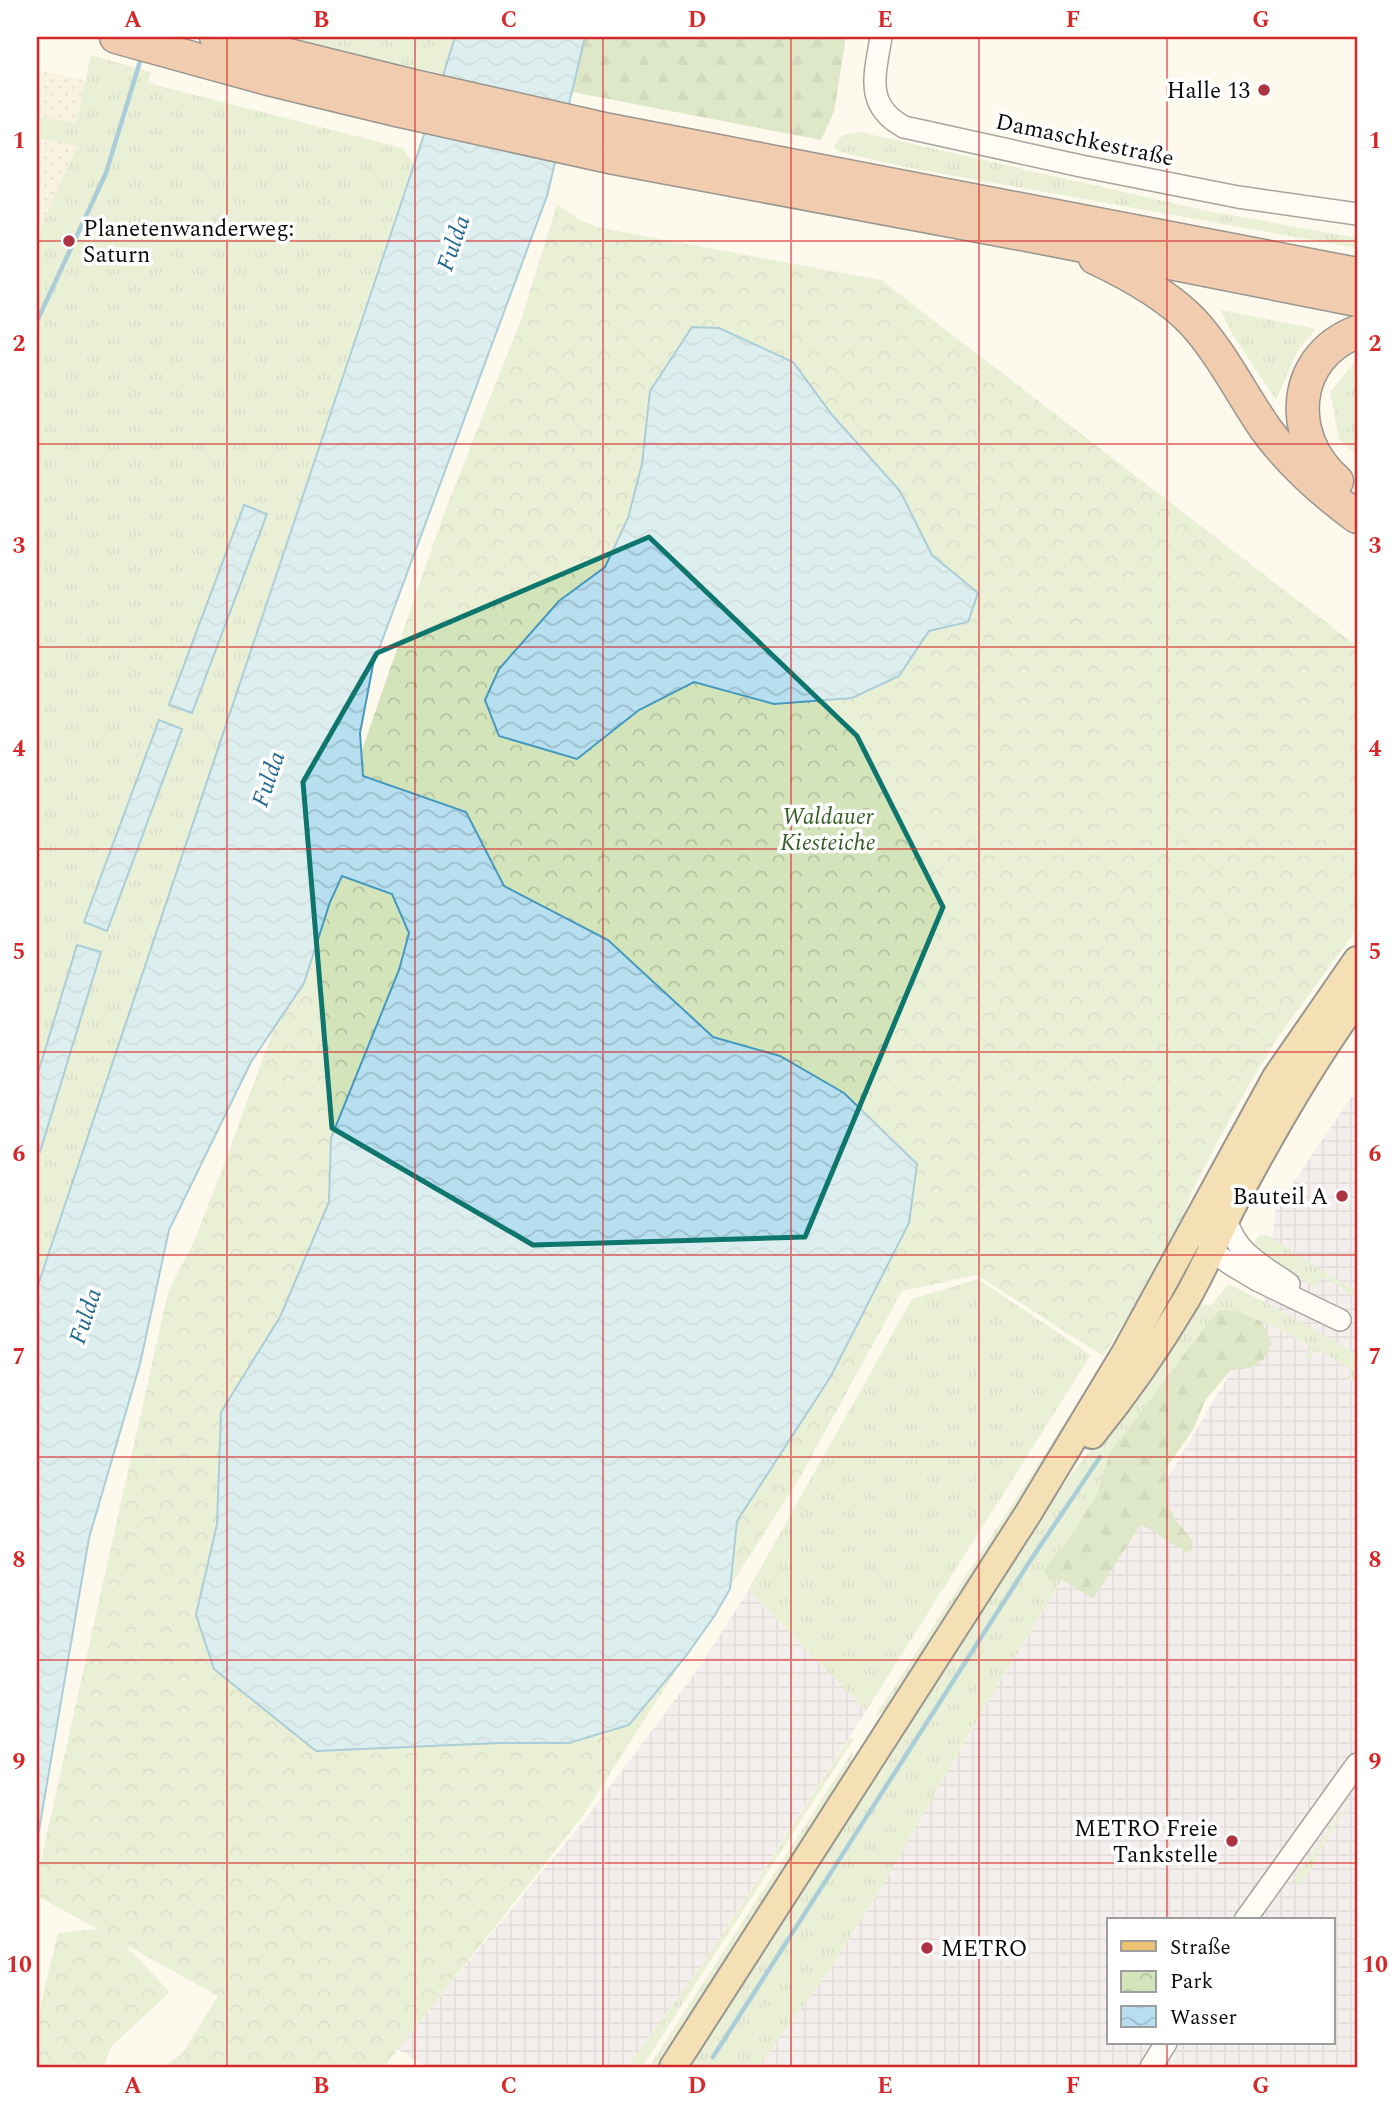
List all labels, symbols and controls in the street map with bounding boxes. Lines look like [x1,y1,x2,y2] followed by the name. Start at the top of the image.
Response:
[124,3,142,38] text: A
[313,3,329,38] text: B
[501,3,517,38] text: C
[688,3,706,38] text: D
[877,3,893,38] text: E
[1066,3,1080,38] text: F
[1252,3,1270,38] text: G
[1167,74,1250,109] place label: Halle 13
[1256,82,1272,98] marker: Halle 13
[992,104,1177,176] street label: Damaschkestraße
[13,124,25,159] text: 1
[1369,124,1381,159] text: 1
[428,211,480,276] water label: Fulda
[83,212,294,273] place label: Planetenwanderweg: Saturn
[61,233,77,249] marker: Planetenwanderweg: Saturn
[13,327,26,362] text: 2
[1369,327,1382,362] text: 2
[13,529,26,564] text: 3
[1369,529,1382,564] text: 3
[13,732,26,767] text: 4
[1369,732,1382,767] text: 4
[243,747,295,812] water label: Fulda
[780,800,876,861] park label: Waldauer Kiesteiche
[13,935,25,970] text: 5
[1369,935,1381,970] text: 5
[13,1137,26,1172] text: 6
[1369,1137,1382,1172] text: 6
[1232,1180,1328,1215] place label: Bauteil A
[1334,1188,1350,1204] marker: Bauteil A
[60,1284,112,1349] water label: Fulda
[13,1340,25,1375] text: 7
[1369,1340,1381,1375] text: 7
[13,1543,25,1578] text: 8
[1369,1543,1381,1578] text: 8
[13,1745,26,1780] text: 9
[1369,1745,1382,1780] text: 9
[1074,1812,1218,1873] place label: METRO Freie Tankstelle
[1224,1833,1240,1849] marker: METRO Freie Tankstelle
[1107,1918,1334,2044] legend
[941,1932,1027,1967] place label: METRO
[1170,1932,1231,1964] text: Straße
[919,1940,935,1956] marker: METRO
[6,1948,32,1983] text: 10
[1362,1948,1388,1983] text: 10
[1170,1966,1214,1998] text: Park
[1170,2002,1237,2034] text: Wasser
[124,2069,142,2104] text: A
[313,2069,329,2104] text: B
[501,2069,517,2104] text: C
[688,2069,706,2104] text: D
[877,2069,893,2104] text: E
[1066,2069,1080,2104] text: F
[1252,2069,1270,2104] text: G

